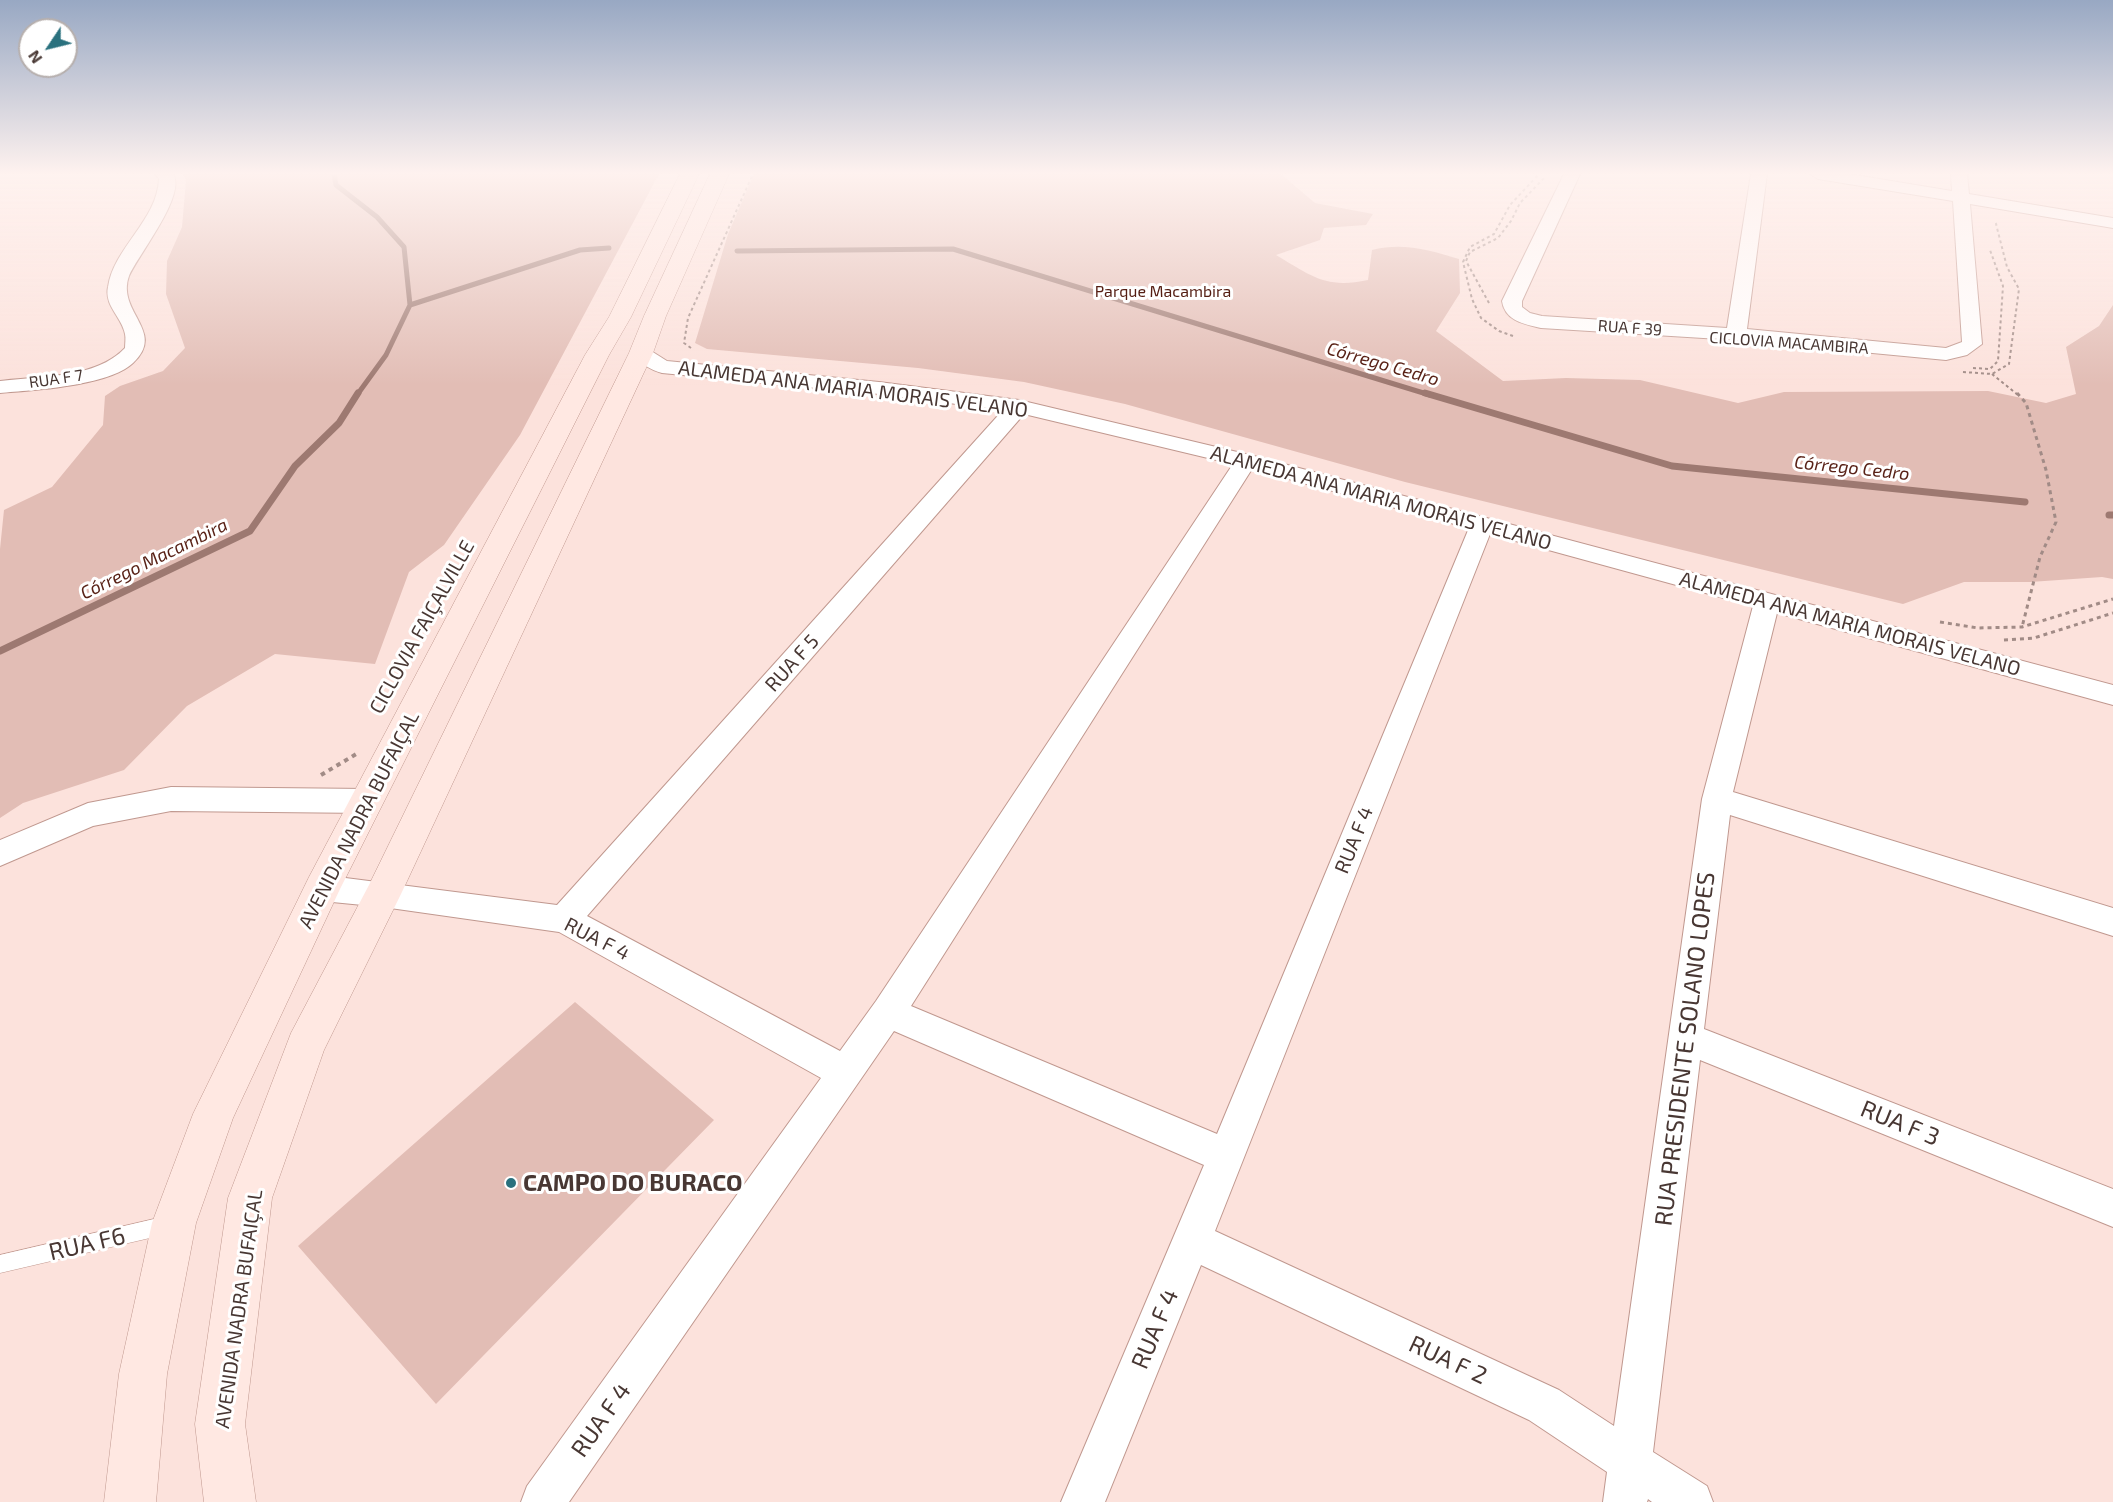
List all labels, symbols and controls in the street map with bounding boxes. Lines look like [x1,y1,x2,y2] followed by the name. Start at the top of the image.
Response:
[18,18,78,78] north arrow
[23,47,46,68] text: N
[1095,282,1231,302] park label: Parque Macambira
[1597,316,1663,340] street label: RUA F 39
[1709,328,1869,358] street label: CICLOVIA MACAMBIRA
[1324,338,1442,390] water label: Córrego Cedro
[677,356,1029,422] street label: ALAMEDA ANA MARIA MORAIS VELANO
[28,366,84,392] street label: RUA F 7
[1208,441,1554,555] street label: ALAMEDA ANA MARIA MORAIS VELANO
[1793,451,1911,485] water label: Córrego Cedro
[77,514,231,604] water label: Córrego Macambira
[364,536,480,718] street label: CICLOVIA FAIÇALVILLE
[1677,567,2023,681] street label: ALAMEDA ANA MARIA MORAIS VELANO
[760,630,824,696] street label: RUA F 5
[294,707,424,933] street label: AVENIDA NADRA BUFAIÇAL
[1330,803,1378,877] street label: RUA F 4
[1649,870,1721,1228] street label: RUA PRESIDENTE SOLANO LOPES
[560,912,634,966] street label: RUA F 4
[1856,1094,1944,1152] street label: RUA F 3
[523,1169,743,1197] place label: CAMPO DO BURACO
[504,1176,518,1190] marker: CAMPO DO BURACO
[210,1188,268,1430] street label: AVENIDA NADRA BUFAIÇAL
[46,1221,128,1267] street label: RUA F6
[1125,1285,1185,1373] street label: RUA F 4
[1404,1329,1492,1391] street label: RUA F 2
[565,1377,637,1463] street label: RUA F 4

